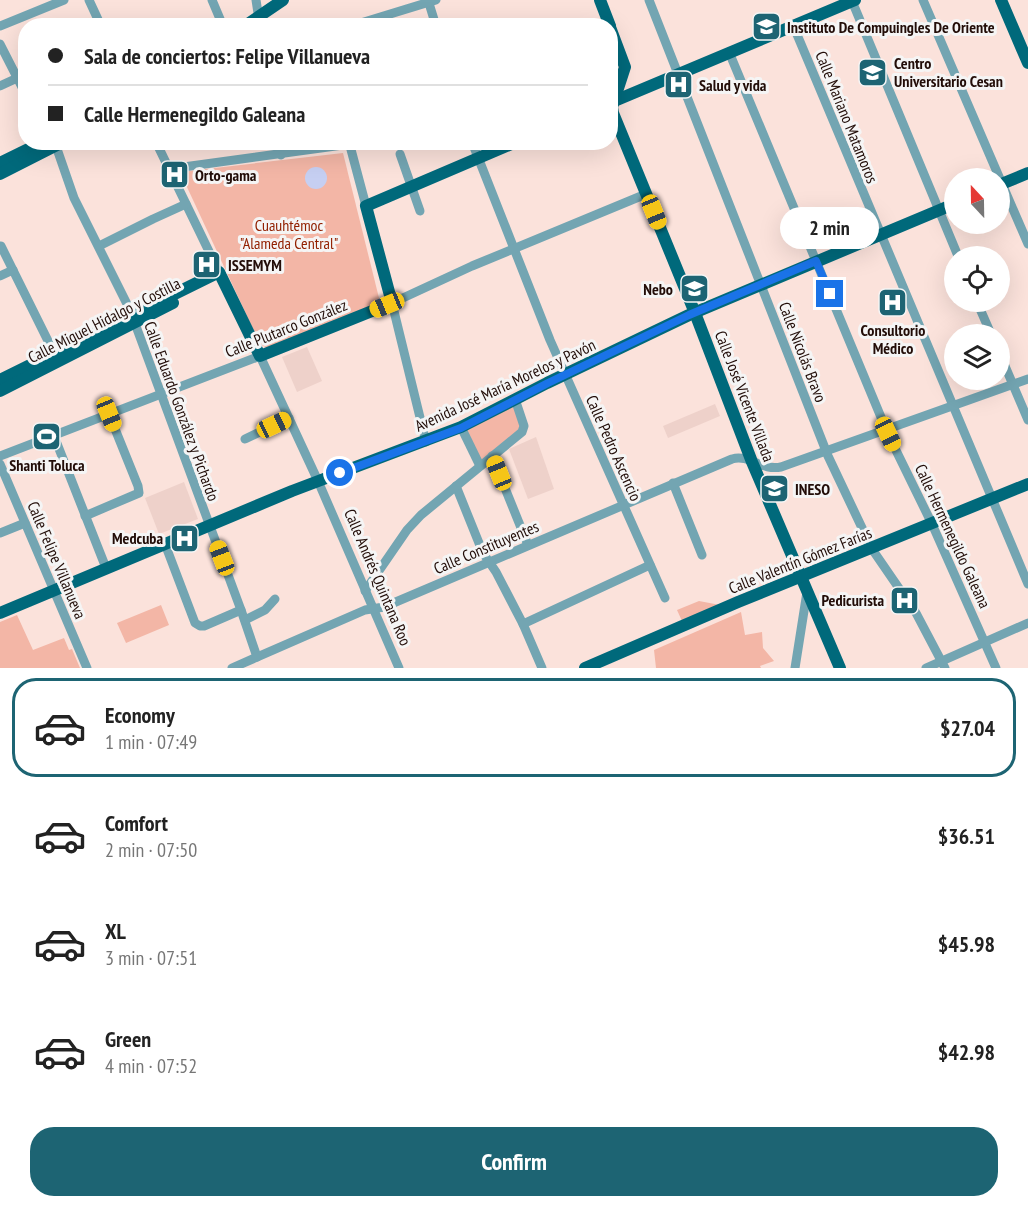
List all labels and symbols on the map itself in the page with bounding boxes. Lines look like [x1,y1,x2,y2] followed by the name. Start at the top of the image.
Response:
[750,11,782,43] school or university icon: Instituto De Compuingles De Oriente
[787,17,995,37] place label: Instituto De Compuingles De Oriente
[811,48,883,186] street label: Calle Mariano Matamoros
[894,53,1003,91] place label: Centro Universitario Cesan
[857,56,889,88] school or university icon: Centro Universitario Cesan
[662,69,694,101] hospital icon: Salud y vida
[699,75,767,95] place label: Salud y vida
[158,159,190,191] hospital icon: Orto-gama
[195,165,257,185] place label: Orto-gama
[944,168,1010,234] north arrow
[639,192,669,232] car
[780,207,880,249] callout: 2 min
[240,215,338,253] park label: Cuauhtémoc "Alameda Central"
[191,249,223,281] hospital icon: ISSEMYM
[228,255,282,275] place label: ISSEMYM
[24,273,184,367] street label: Calle Miguel Hidalgo y Costilla
[678,273,710,305] school or university icon: Nebo
[643,279,673,299] place label: Nebo
[816,280,843,307] route end
[877,286,909,318] hospital icon: Consultorio Médico
[367,290,407,320] car
[222,294,350,362] street label: Calle Plutarco González
[775,299,831,405] street label: Calle Nicolás Bravo
[140,318,224,504] street label: Calle Eduardo González y Pichardo
[861,320,925,358] place label: Consultorio Médico
[711,328,779,464] street label: Calle José Vicente Villada
[411,334,599,436] street label: Avenida José María Morelos y Pavón
[582,392,646,504] street label: Calle Pedro Ascencio
[94,394,124,434] car
[254,409,294,441] car
[872,414,904,454] car
[31,421,63,453] sports icon: Shanti Toluca
[484,453,514,493] car
[9,455,85,475] place label: Shanti Toluca
[326,459,353,486] route start
[911,461,995,611] street label: Calle Hermenegildo Galeana
[758,473,790,505] school or university icon: INESO
[795,479,830,499] place label: INESO
[23,498,91,622] street label: Calle Felipe Villanueva
[340,506,416,648] street label: Calle Andrés Quintana Roo
[430,516,542,578] street label: Calle Constituyentes
[168,522,200,554] hospital icon: Medcuba
[726,522,874,598] street label: Calle Valentín Gómez Farías
[112,528,163,548] place label: Medcuba
[207,538,237,578] car
[889,584,921,616] hospital icon: Pedicurista
[821,590,884,610] place label: Pedicurista

